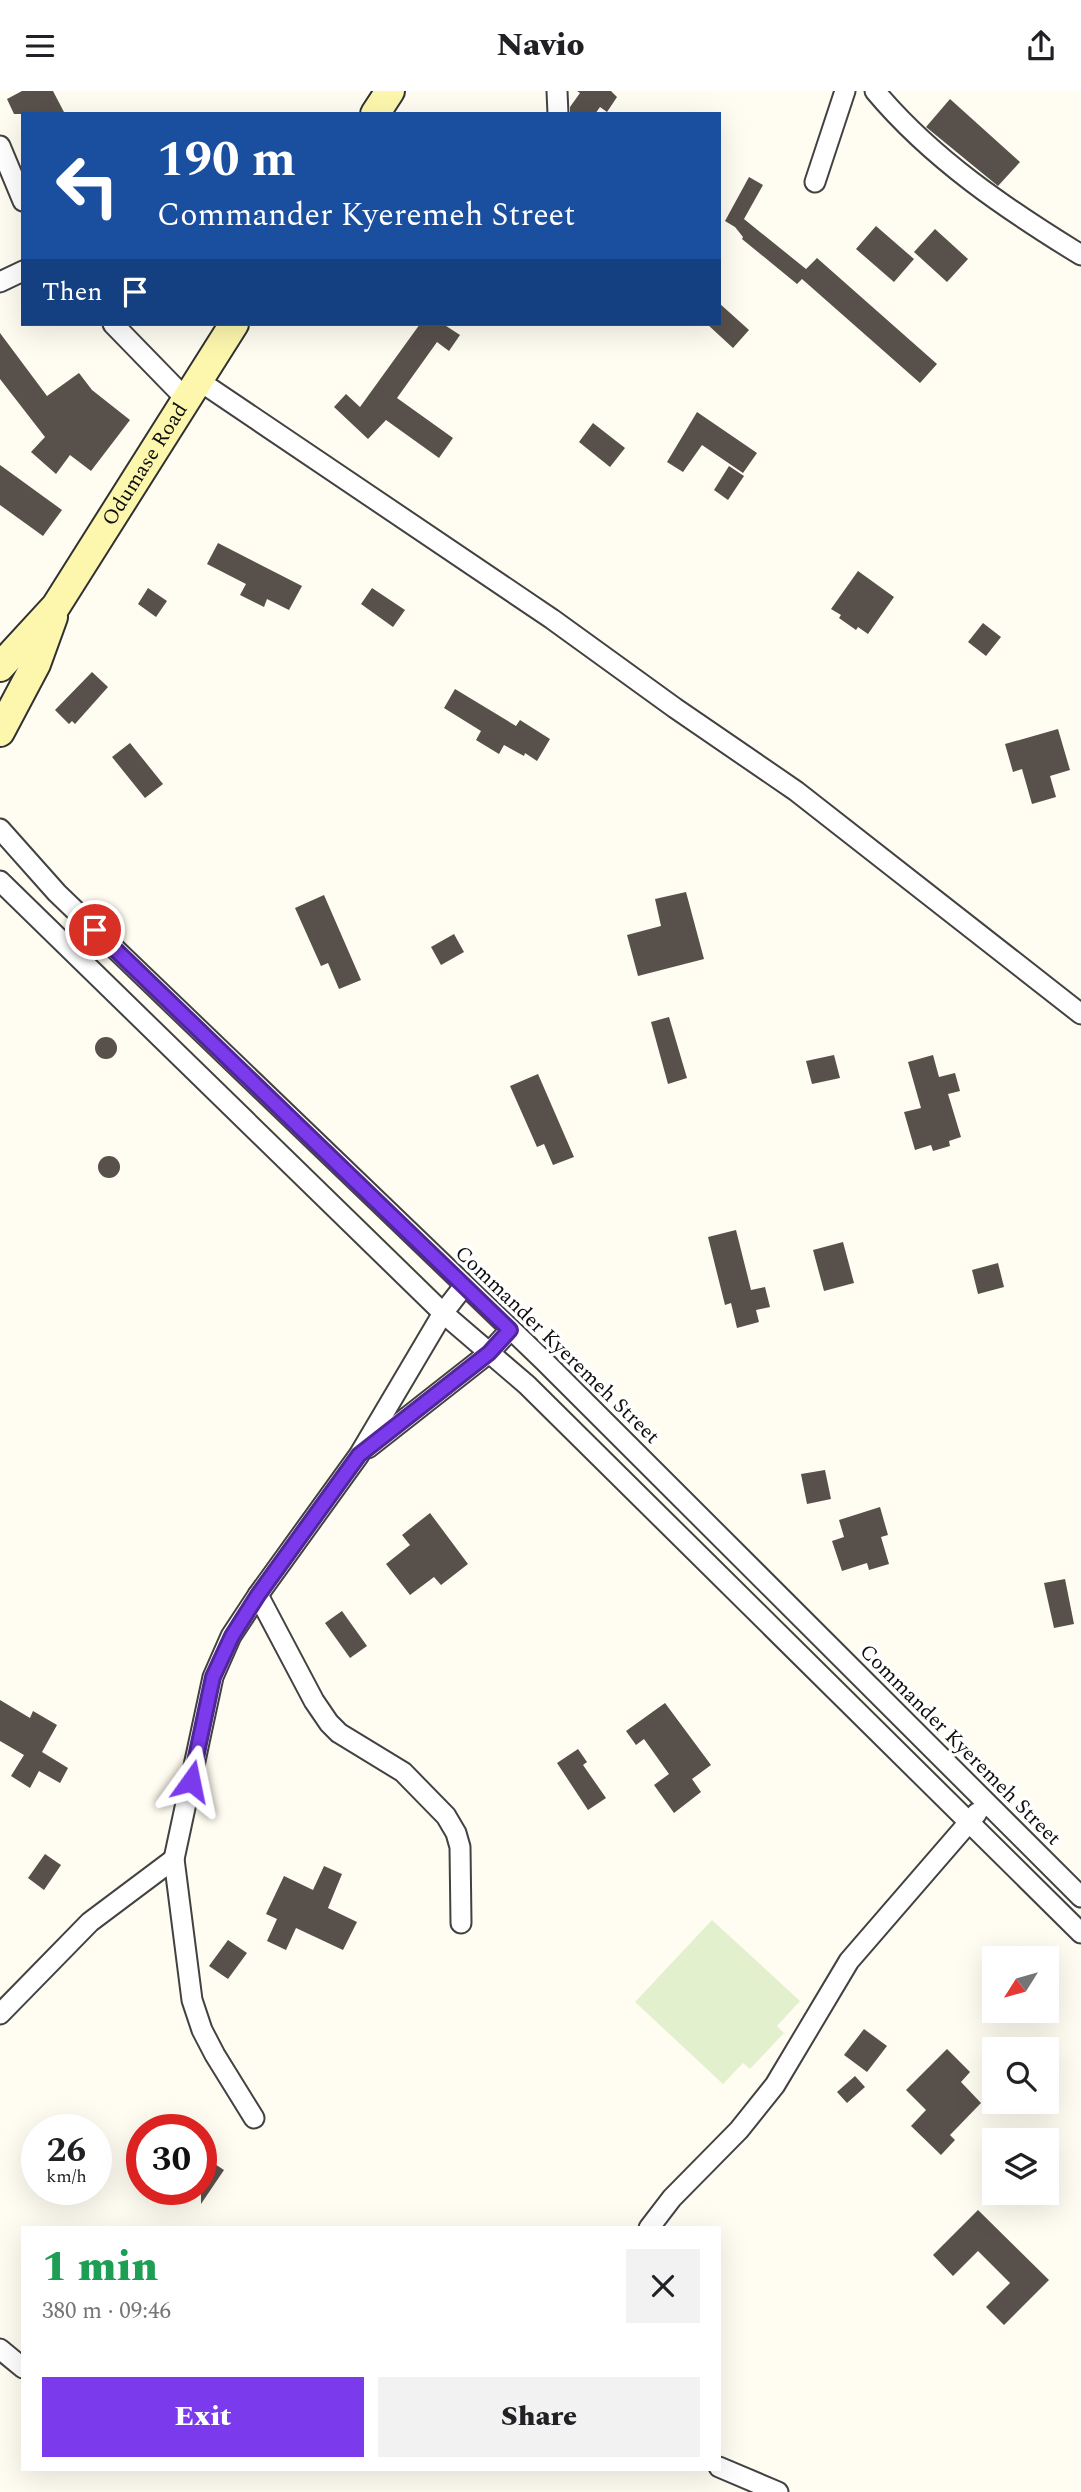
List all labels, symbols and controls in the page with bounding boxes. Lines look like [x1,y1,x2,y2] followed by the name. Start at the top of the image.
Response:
[497,21,584,70] text: Navio
[21,27,59,65] icon: menu
[1022,27,1060,65] icon: share
[157,123,296,198] text: 190 m
[42,140,133,231] icon: left
[157,191,575,240] text: Commander Kyeremeh Street
[42,272,102,312] text: Then
[116,273,154,311] icon: arrive
[94,397,196,533] street label: Odumase Road
[65,900,125,960] pin
[76,911,114,949] icon: arrive
[447,1238,667,1452] street label: Commander Kyeremeh Street
[852,1637,1068,1853] street label: Commander Kyeremeh Street
[154,1744,228,1818] position arrow
[982,1946,1059,2023] north arrow
[982,1946,1059,2205] map controls
[982,2037,1059,2114] button: search
[126,2114,217,2205] speed limit sign: 30
[47,2124,86,2177] text: 26
[982,2128,1059,2205] button: layers
[46,2163,87,2190] text: km/h
[42,2236,158,2299] text: 1 min
[626,2249,700,2323] button: close
[42,2294,171,2329] text: 380 m · 09:46
[42,2377,364,2457] button: Exit
[378,2377,700,2457] button: Share

